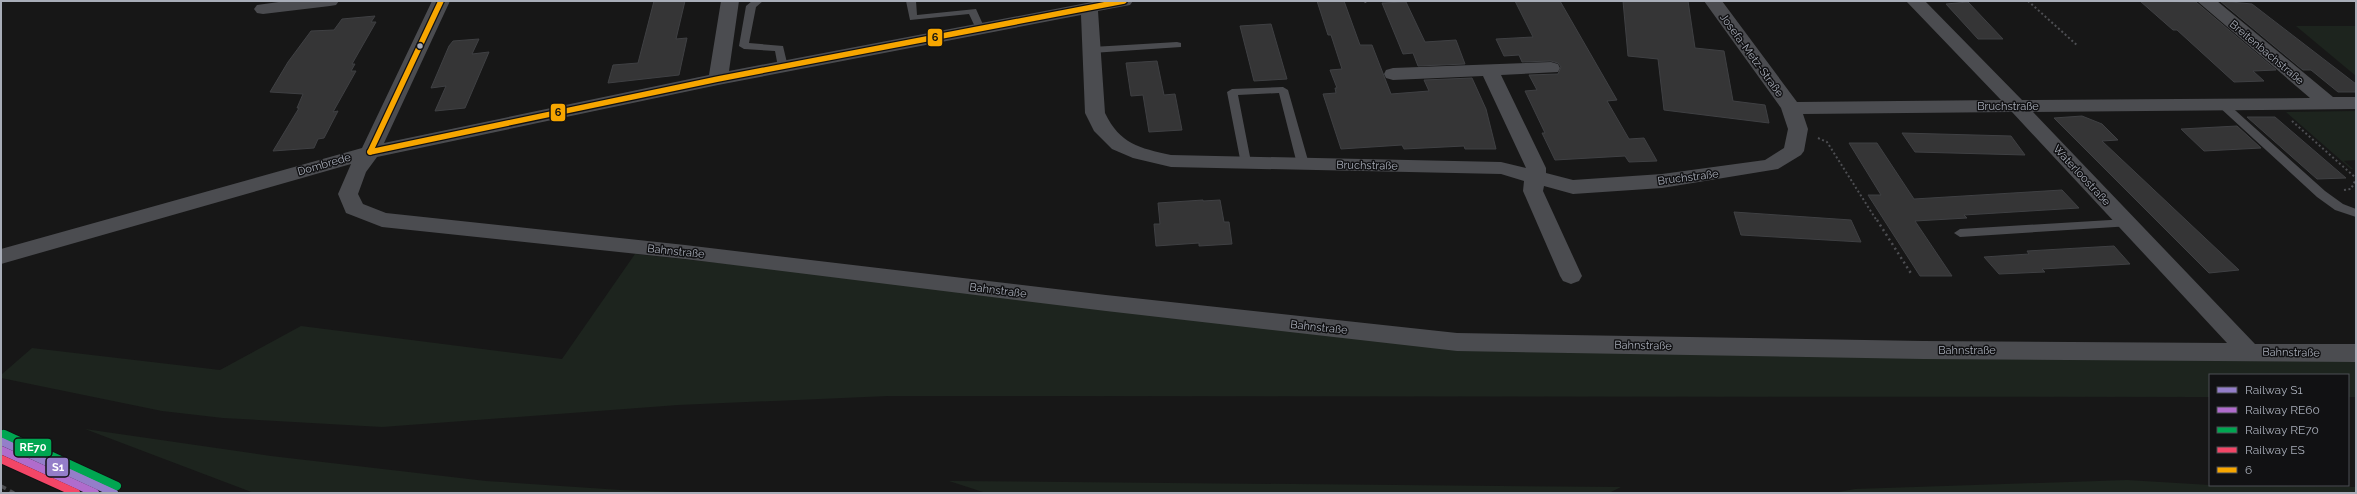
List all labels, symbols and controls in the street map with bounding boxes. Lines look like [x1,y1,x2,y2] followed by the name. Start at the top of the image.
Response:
[1717,11,1787,100] street label: Josefa-Metz-Straße
[2227,18,2307,88] street label: Breitenbachstraße
[927,28,943,47] line badge: 6
[932,31,939,44] text: 6
[415,41,425,51] unlabelled marker
[1977,100,2039,113] street label: Bruchstraße
[550,103,566,122] line badge: 6
[555,106,562,119] text: 6
[2050,142,2113,209] street label: Waterloostraße
[296,151,353,178] street label: Dombrede
[1336,158,1398,173] street label: Bruchstraße
[1657,167,1720,188] street label: Bruchstraße
[647,242,706,261] street label: Bahnstraße
[969,281,1028,301] street label: Bahnstraße
[1290,318,1349,337] street label: Bahnstraße
[1614,338,1672,353] street label: Bahnstraße
[1938,344,1996,357] street label: Bahnstraße
[2262,345,2320,360] street label: Bahnstraße
[2209,374,2349,486] legend
[2245,383,2303,397] text: Railway S1
[2245,403,2320,417] text: Railway RE60
[2245,423,2319,437] text: Railway RE70
[14,438,52,457] line badge: RE70
[20,441,47,454] text: RE70
[2245,443,2305,457] text: Railway ES
[46,457,69,477] line badge: S1
[52,461,65,474] text: S1
[2245,463,2252,477] text: 6

